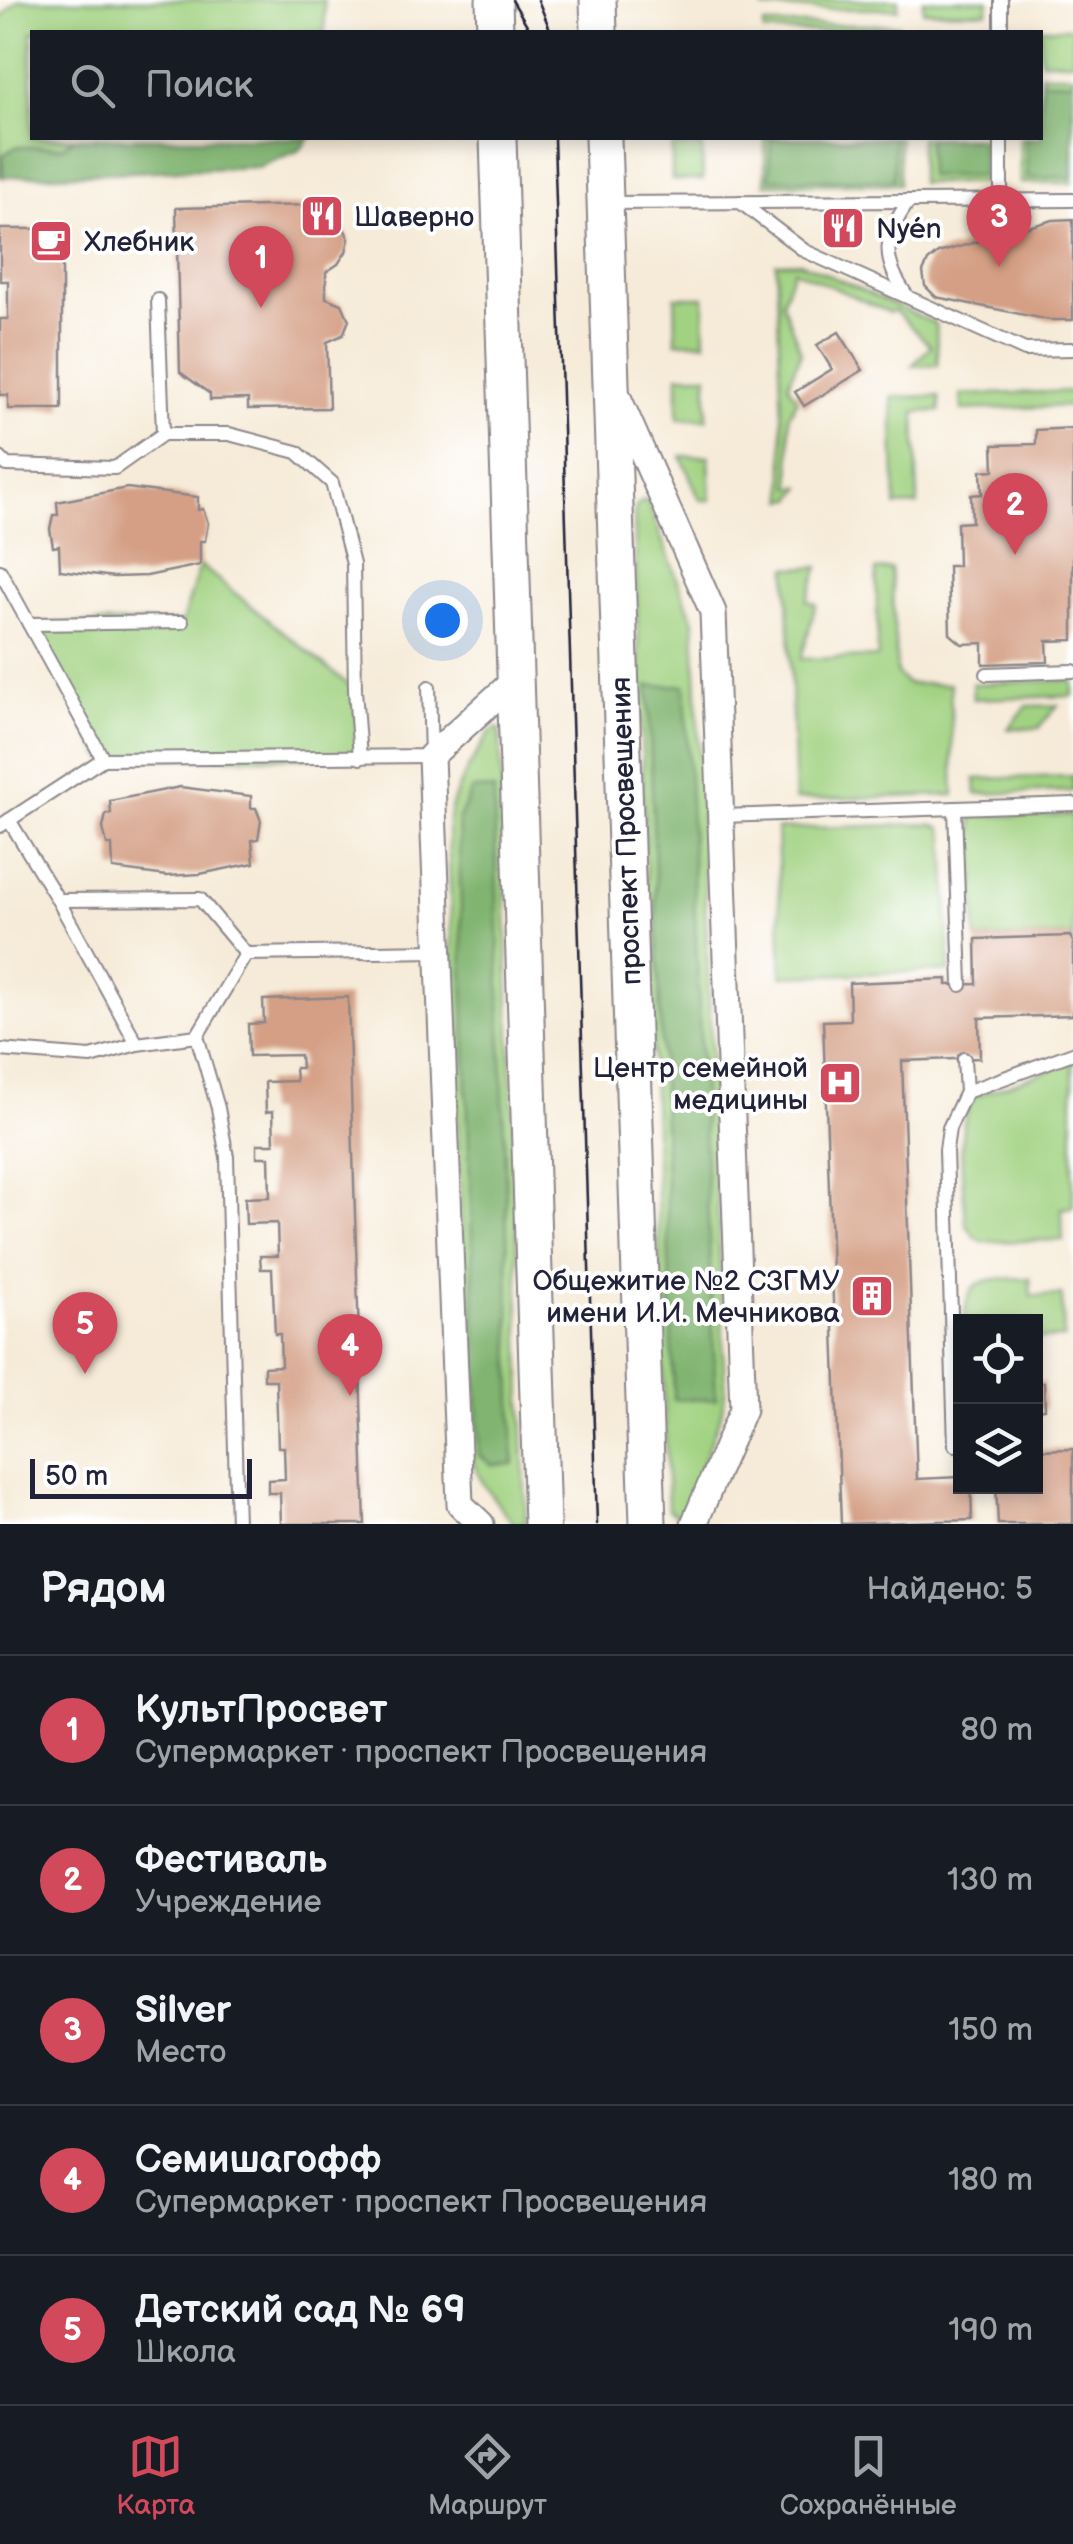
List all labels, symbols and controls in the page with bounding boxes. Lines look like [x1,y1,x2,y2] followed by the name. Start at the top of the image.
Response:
[30,30,1043,140] search box
[65,58,120,113] icon: search
[145,63,253,108] text: Поиск
[966,184,1032,267] pin: 3
[299,193,345,239] restaurant icon: Шаверно
[354,201,474,234] place label: Шаверно
[820,205,866,251] restaurant icon: Nyén
[876,213,942,246] place label: Nyén
[28,218,74,264] cafe icon: Хлебник
[84,226,194,259] place label: Хлебник
[228,226,294,308] pin: 1
[982,472,1048,555] pin: 2
[417,595,468,646] your location
[605,676,648,986] street label: проспект Просвещения
[593,1052,808,1117] place label: Центр семейной медицины
[817,1060,863,1106] hospital icon: Центр семейной медицины
[532,1265,840,1330] place label: Общежитие №2 СЗГМУ имени И.И. Мечникова
[849,1273,895,1319] building icon: Общежитие №2 СЗГМУ имени И.И. Мечникова
[52,1292,118,1374] pin: 5
[318,1314,382,1396] pin: 4
[953,1314,1043,1494] map controls
[953,1314,1043,1404] button: locate
[953,1404,1043,1494] button: layers
[30,1454,252,1498] scale bar
[45,1460,108,1493] text: 50 m
[40,1564,167,1615] text: Рядом
[867,1570,1033,1609] text: Найдено: 5
[135,1688,387,1733] text: КультПросвет
[66,1711,79,1750] text: 1
[960,1711,1033,1750] text: 80 m
[135,1733,707,1772] text: Супермаркет · проспект Просвещения
[135,1838,327,1883] text: Фестиваль
[63,1861,82,1900] text: 2
[947,1861,1033,1900] text: 130 m
[135,1883,322,1922] text: Учреждение
[135,1988,231,2033] text: Silver
[63,2011,82,2050] text: 3
[948,2011,1033,2050] text: 150 m
[135,2033,226,2072] text: Место
[135,2138,382,2183] text: Семишагофф
[63,2161,82,2200] text: 4
[948,2161,1033,2200] text: 180 m
[135,2183,707,2222] text: Супермаркет · проспект Просвещения
[135,2288,466,2333] text: Детский сад № 69
[63,2311,82,2350] text: 5
[948,2311,1033,2350] text: 190 m
[135,2333,236,2372] text: Школа
[116,2429,195,2522] tab: Карта
[428,2429,547,2522] tab: Маршрут
[780,2429,957,2522] tab: Сохранённые

